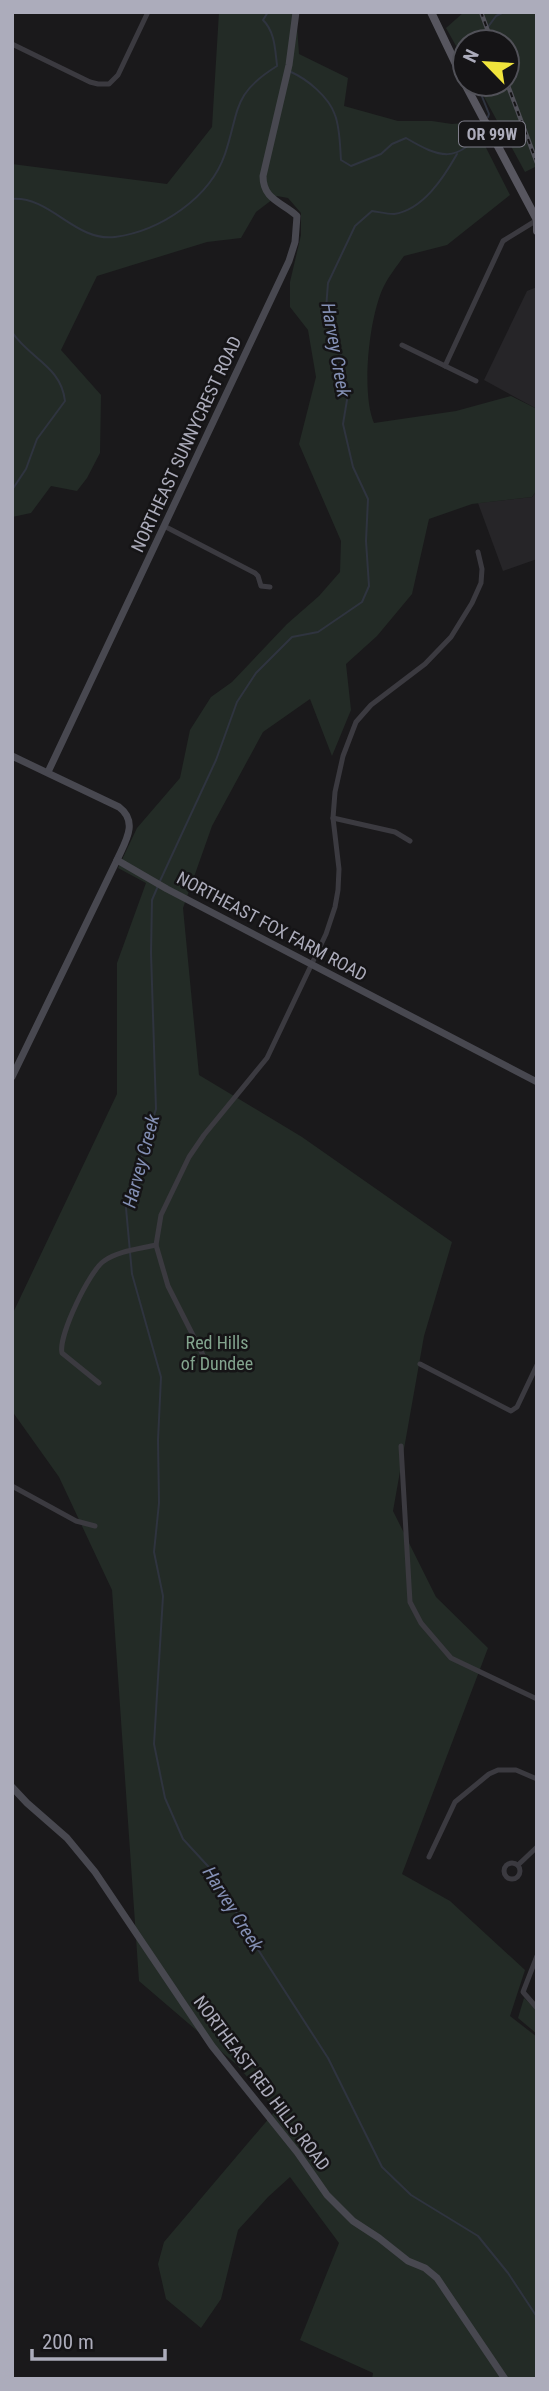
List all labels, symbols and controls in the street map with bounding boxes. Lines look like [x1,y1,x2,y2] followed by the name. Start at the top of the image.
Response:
[451,28,521,98] north arrow
[458,46,484,66] text: N
[459,122,525,146] road number: OR 99W
[316,301,356,400] water label: Harvey Creek
[127,333,245,555] street label: NORTHEAST SUNNYCREST ROAD
[173,867,371,985] street label: NORTHEAST FOX FARM ROAD
[117,1111,165,1210] water label: Harvey Creek
[181,1332,253,1374] park label: Red Hills of Dundee
[198,1862,268,1956] water label: Harvey Creek
[189,1992,335,2174] street label: NORTHEAST RED HILLS ROAD
[32,2318,164,2362] scale bar
[42,2330,94,2354] text: 200 m

